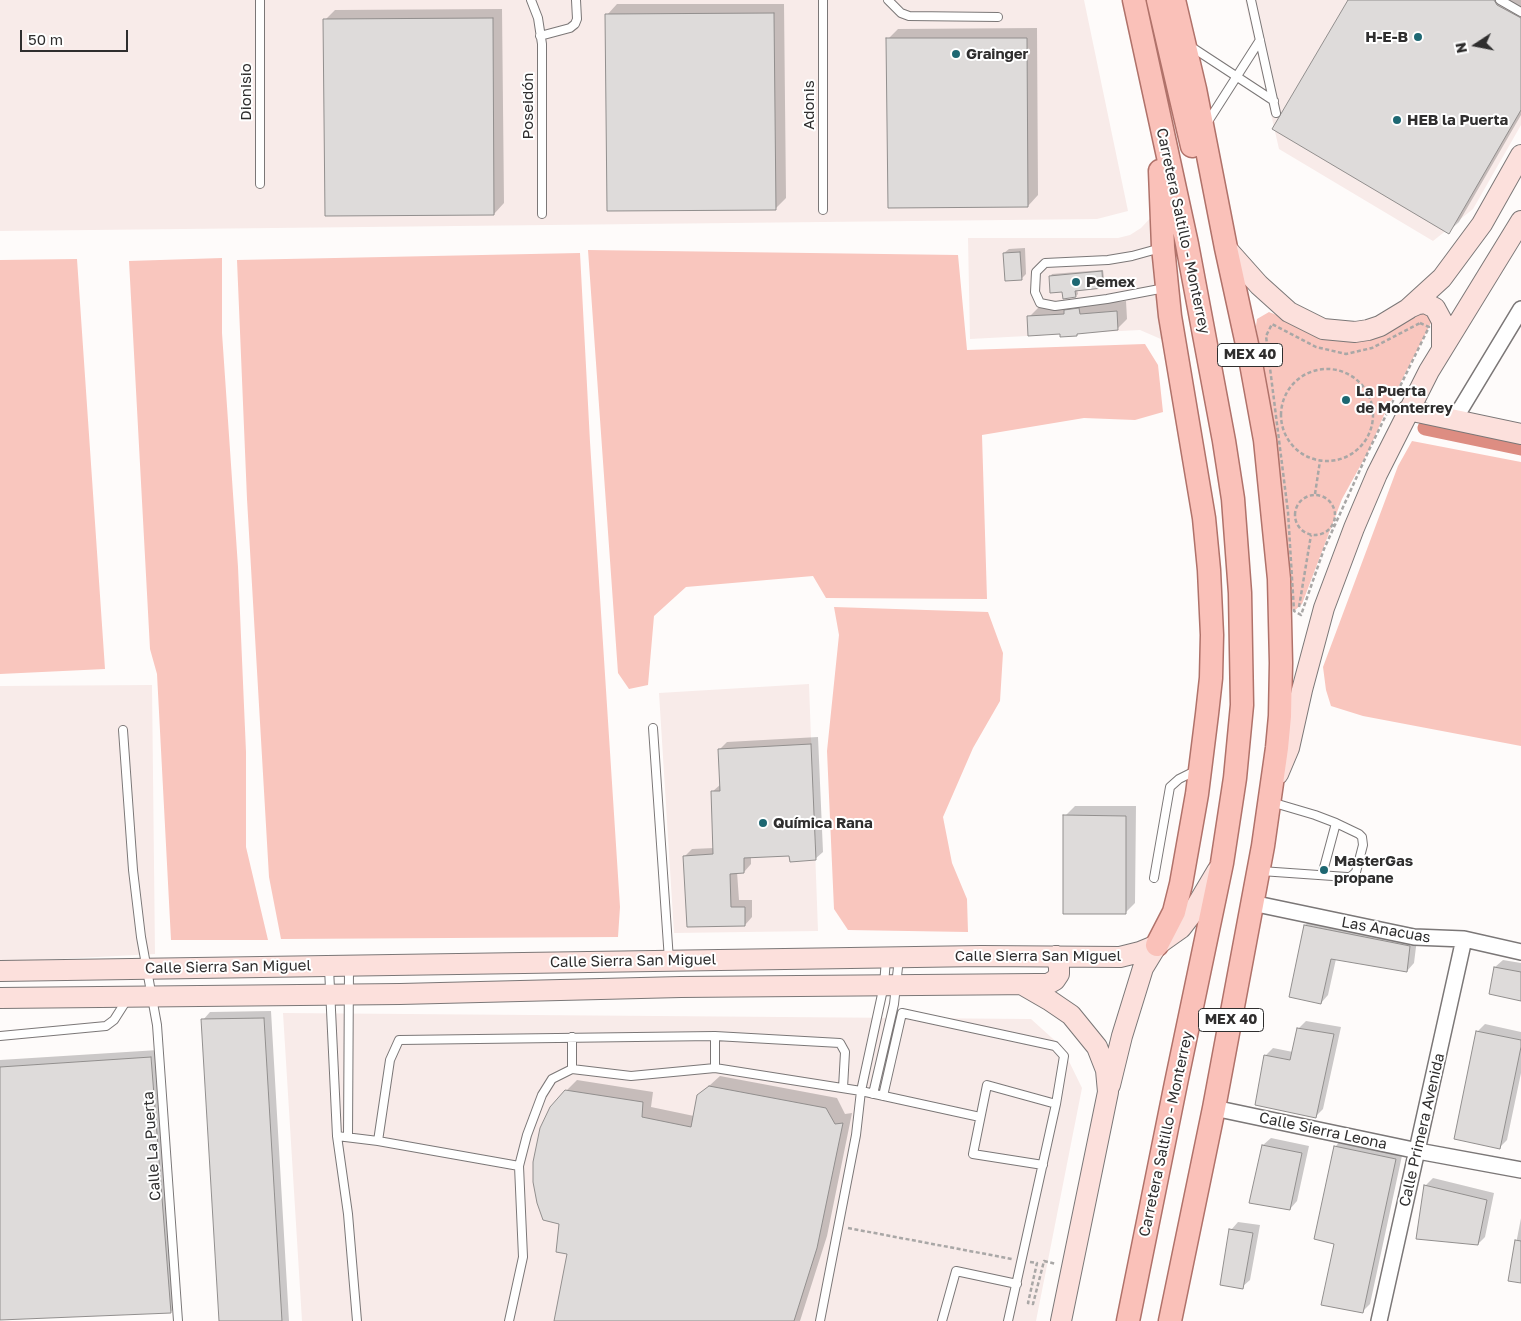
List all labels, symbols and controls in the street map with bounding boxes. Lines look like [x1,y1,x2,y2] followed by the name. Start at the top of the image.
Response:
[22,20,130,52] scale bar
[1451,20,1501,70] north arrow
[1365,28,1408,46] place label: H-E-B
[28,30,63,48] text: 50 m
[1412,31,1424,43] marker: H-E-B
[1451,41,1470,55] text: N
[966,45,1028,63] place label: Grainger
[950,48,962,60] marker: Grainger
[237,63,255,121] street label: Dionisio
[519,73,537,139] street label: Poseidón
[800,80,818,130] street label: Adonis
[1407,111,1508,129] place label: HEB la Puerta
[1391,114,1403,126] marker: HEB la Puerta
[1152,127,1214,335] street label: Carretera Saltillo - Monterrey
[1086,273,1135,291] place label: Pemex
[1070,276,1082,288] marker: Pemex
[1218,344,1282,366] road number: MEX 40
[1356,382,1453,417] place label: La Puerta de Monterrey
[1340,394,1352,406] marker: La Puerta de Monterrey
[773,814,873,832] place label: Química Rana
[757,817,769,829] marker: Química Rana
[1334,852,1413,887] place label: MasterGas propane
[1318,864,1330,876] marker: MasterGas propane
[1340,913,1432,947] street label: Las Anacuas
[955,947,1121,965] street label: Calle Sierra San Miguel
[550,951,716,971] street label: Calle Sierra San Miguel
[145,957,311,977] street label: Calle Sierra San Miguel
[1198,1008,1264,1032] road number: MEX 40
[1135,1030,1197,1238] street label: Carretera Saltillo - Monterrey
[1396,1051,1448,1209] street label: Calle Primera Avenida
[139,1091,165,1201] street label: Calle La Puerta
[1257,1109,1389,1153] street label: Calle Sierra Leona

